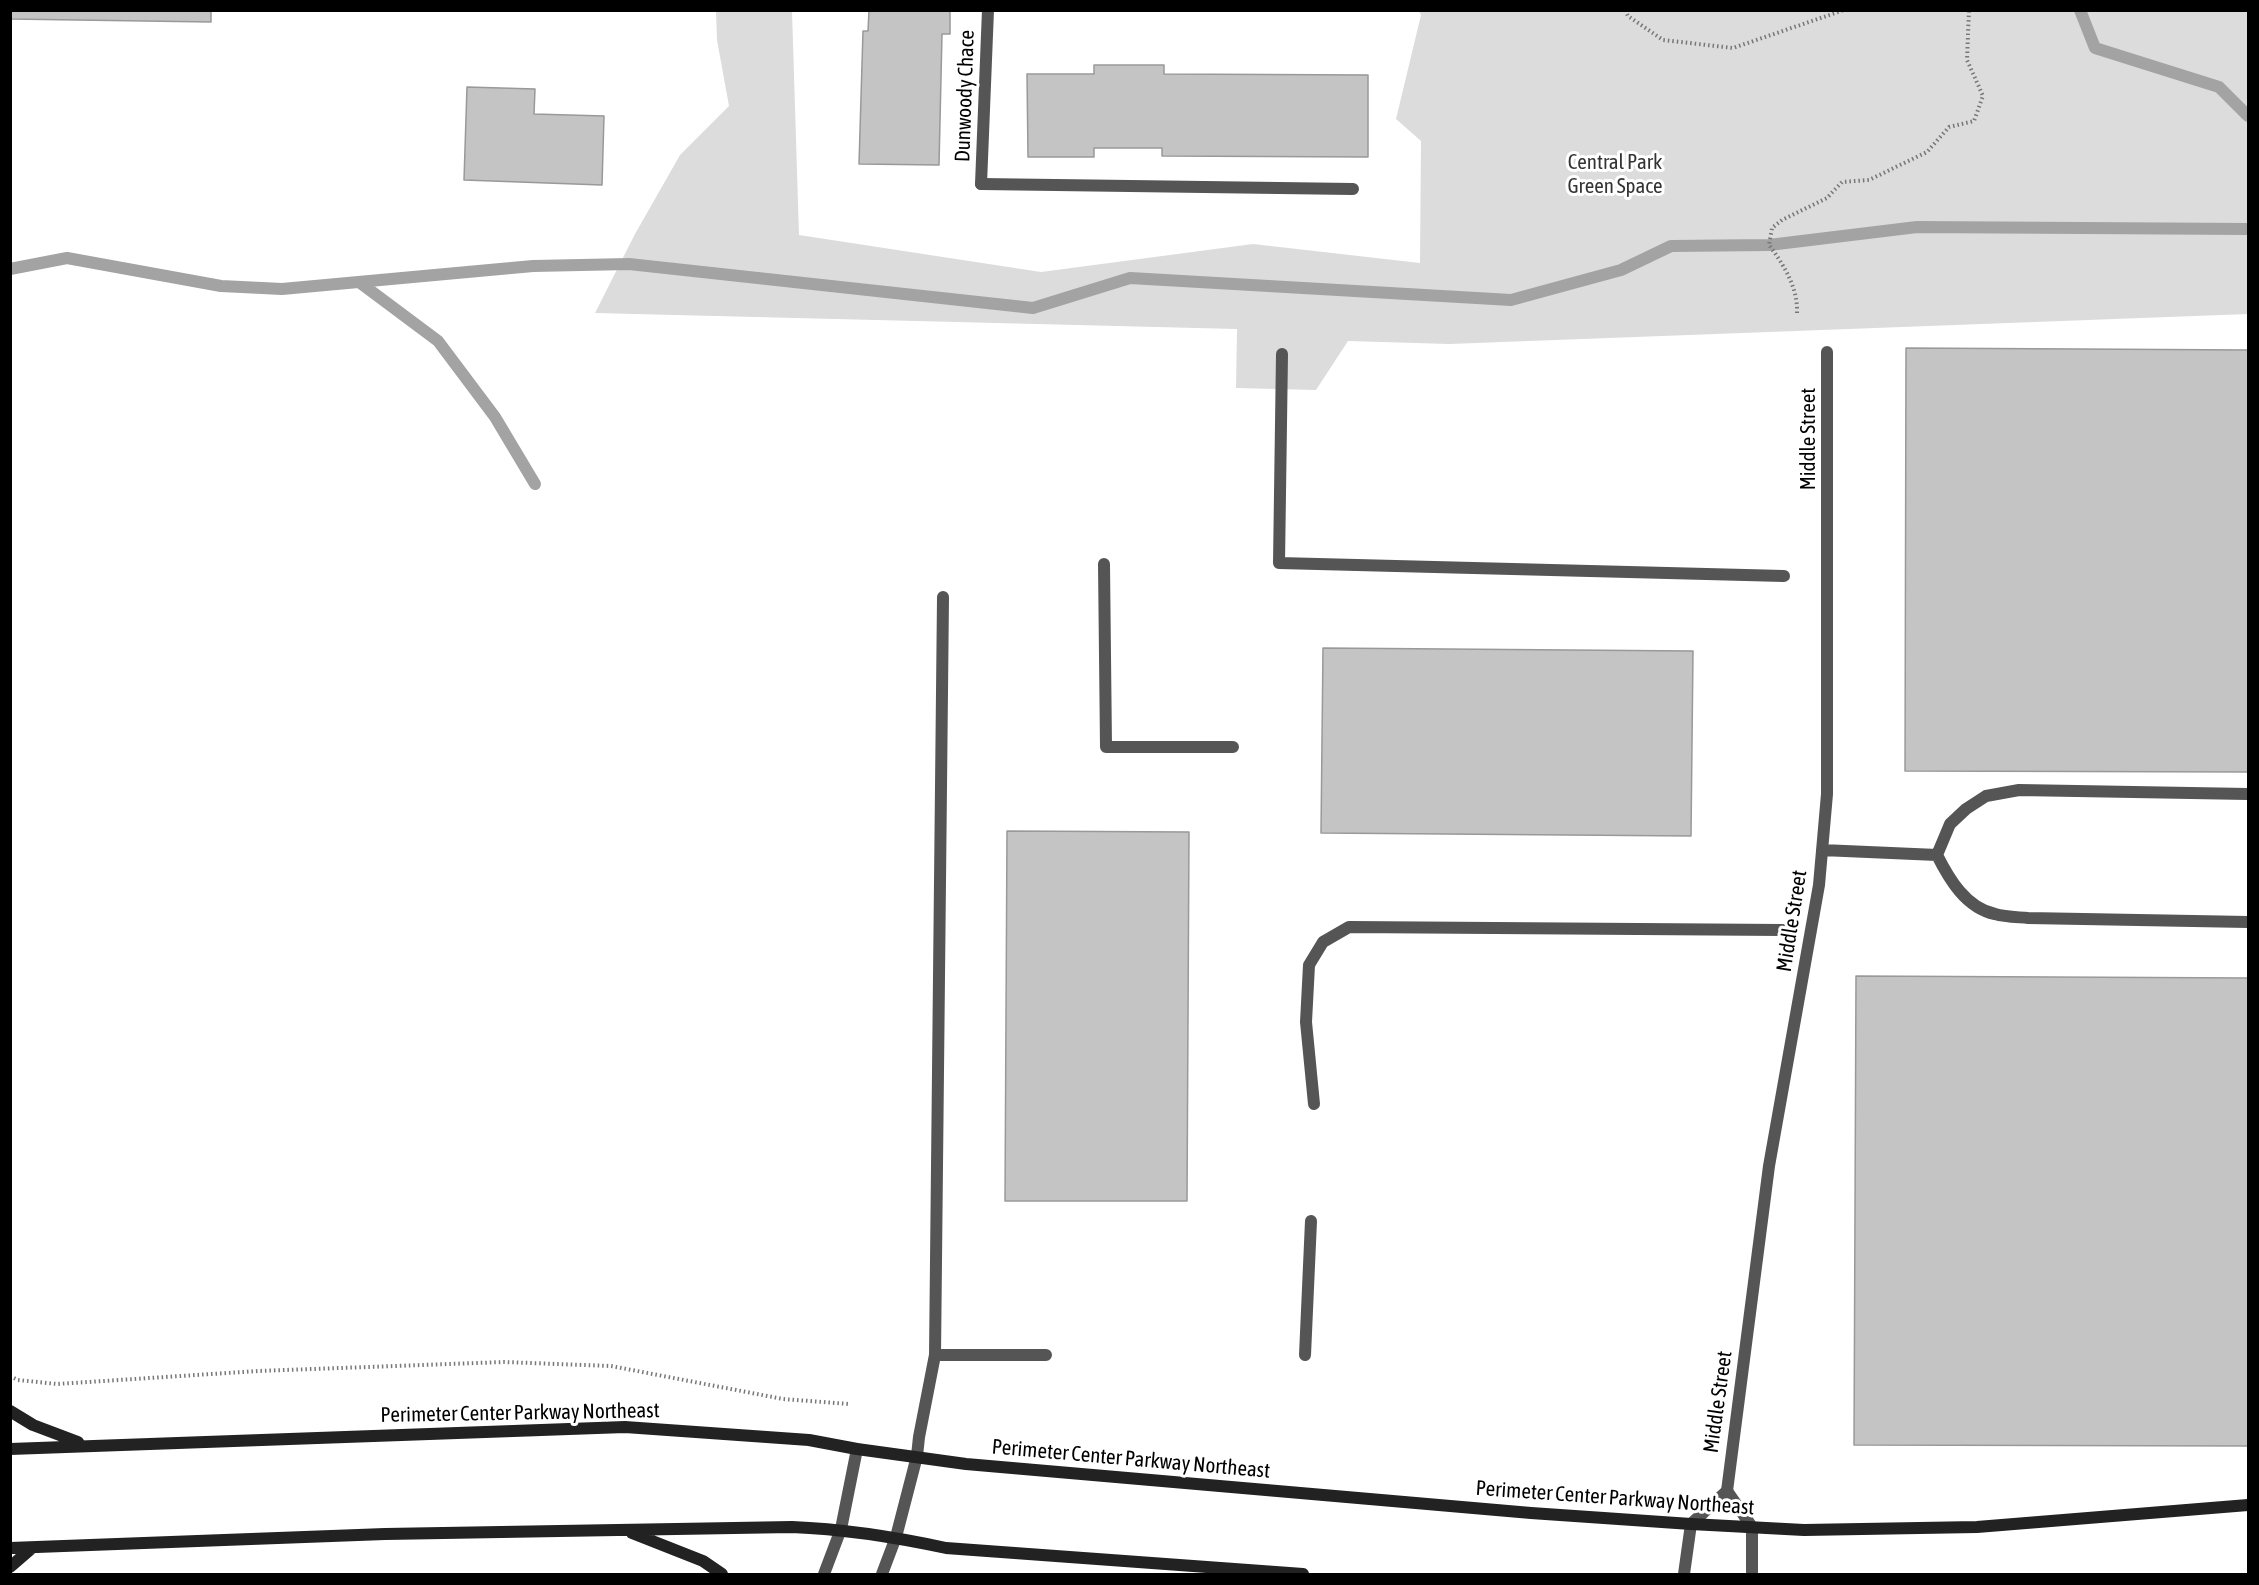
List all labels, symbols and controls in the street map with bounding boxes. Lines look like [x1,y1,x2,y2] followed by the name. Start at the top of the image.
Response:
[950,29,980,163] street label: Dunwoody Chace
[1567,149,1663,199] park label: Central Park Green Space
[1795,388,1821,490] street label: Middle Street
[1772,868,1812,974] street label: Middle Street
[1698,1349,1738,1455] street label: Middle Street
[380,1398,660,1428] street label: Perimeter Center Parkway Northeast
[991,1434,1271,1484] street label: Perimeter Center Parkway Northeast
[1475,1476,1755,1520] street label: Perimeter Center Parkway Northeast

